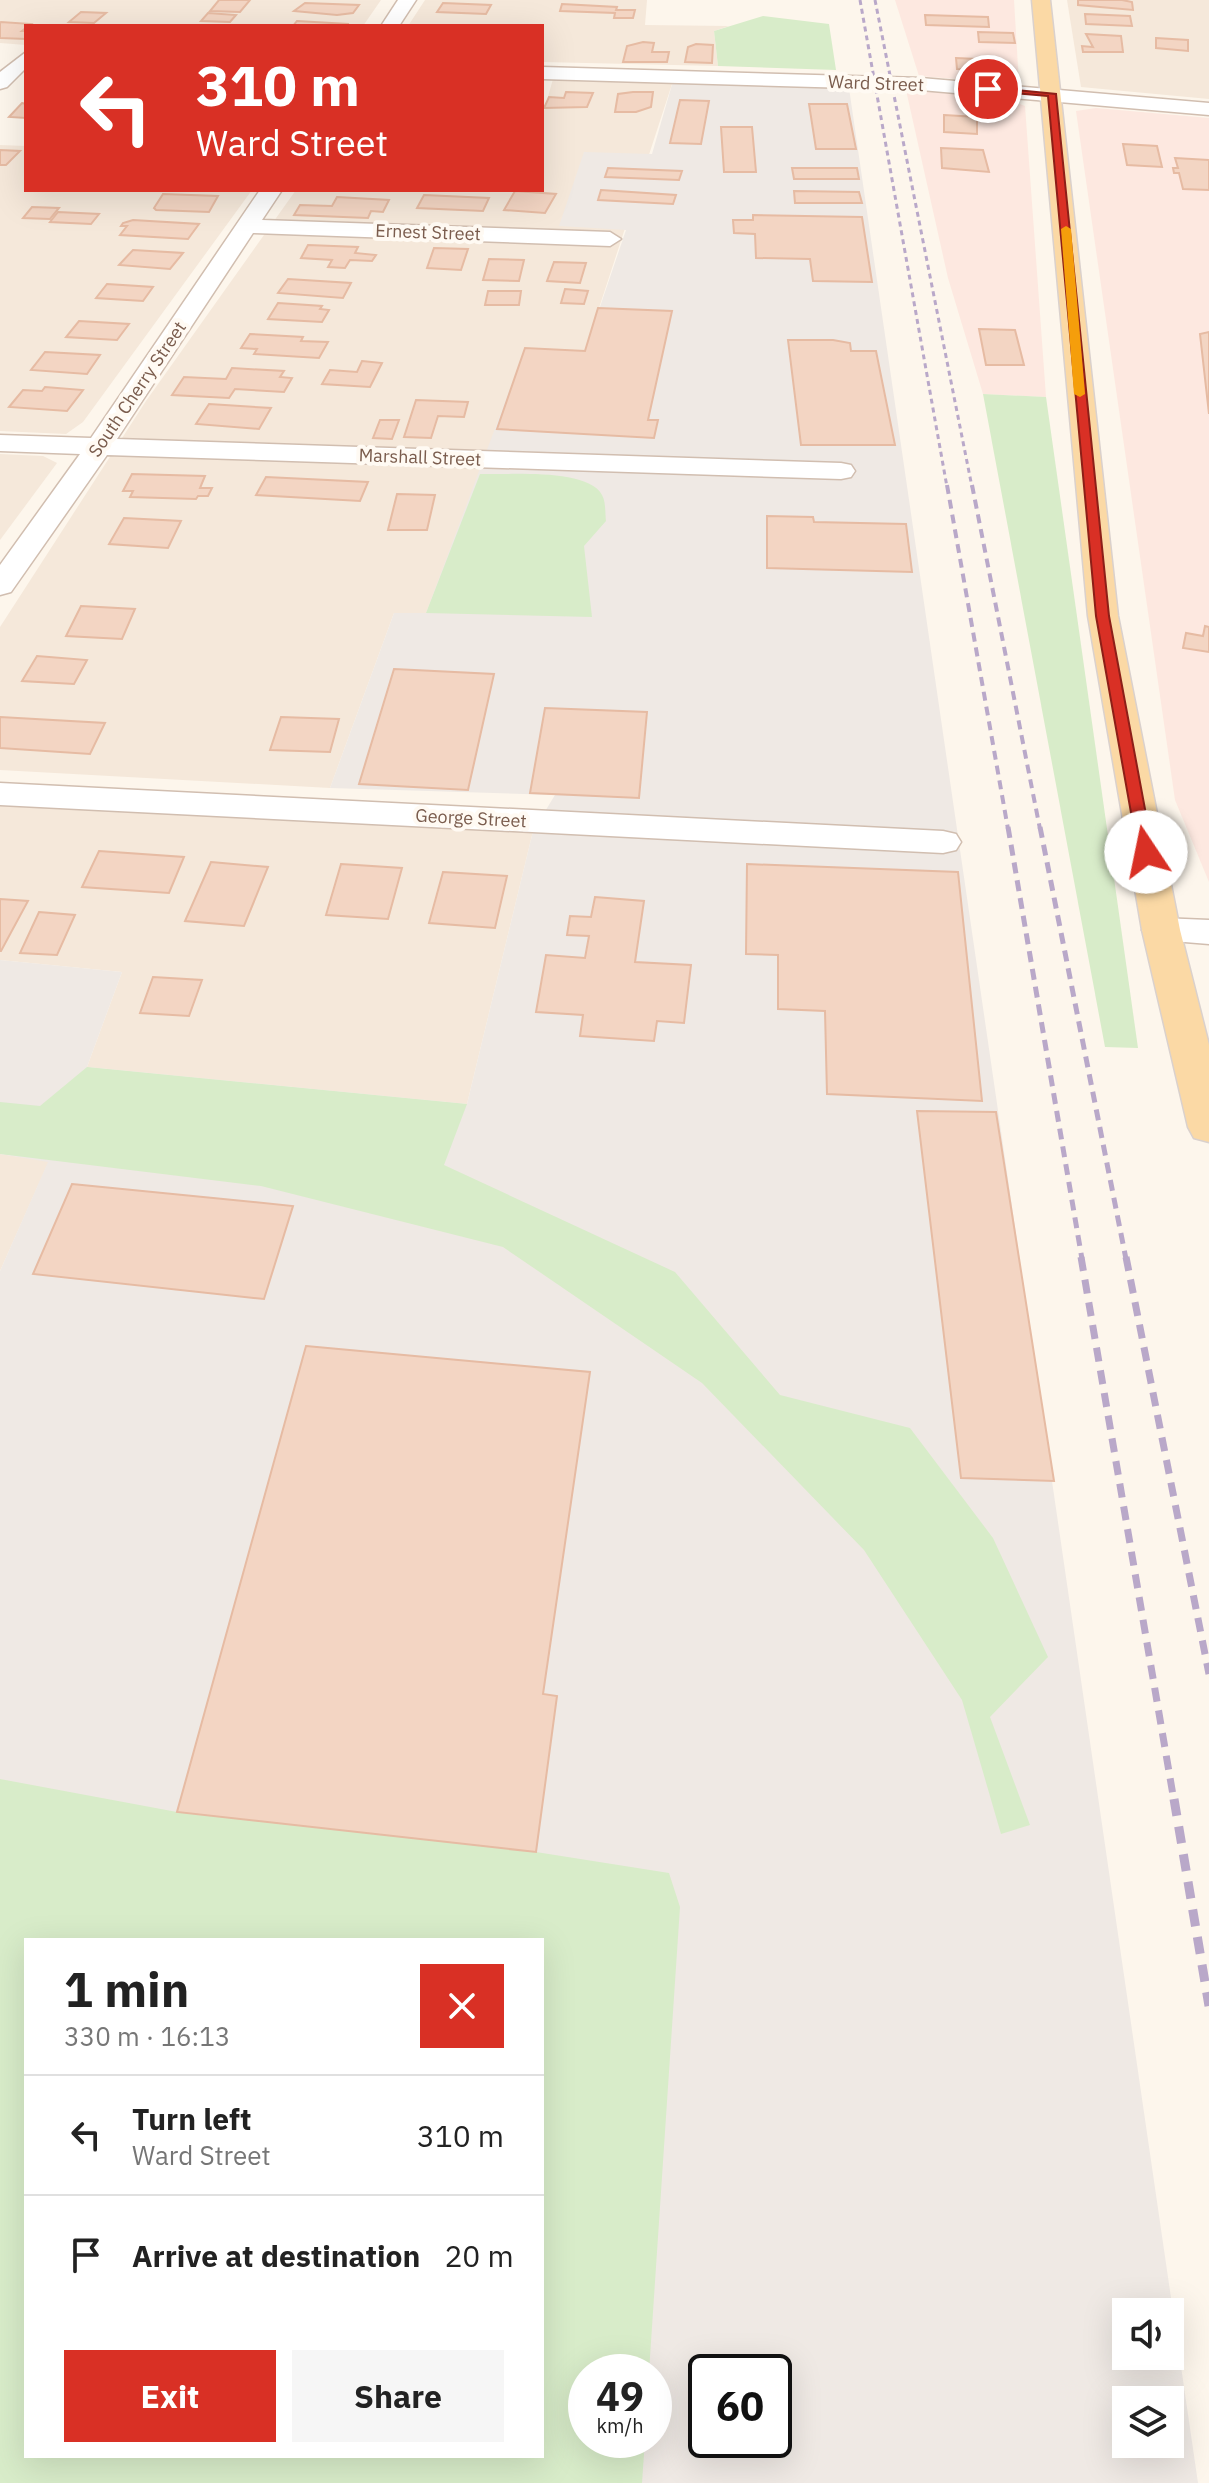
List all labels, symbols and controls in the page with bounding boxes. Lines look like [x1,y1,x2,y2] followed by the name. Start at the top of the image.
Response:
[196,49,360,121] text: 310 m
[954,55,1022,123] pin
[64,56,168,160] icon: left
[966,67,1010,111] icon: arrive
[828,70,924,96] street label: Ward Street
[196,119,388,166] text: Ward Street
[375,219,481,245] street label: Ernest Street
[83,317,191,461] street label: South Cherry Street
[358,443,482,471] street label: Marshall Street
[415,804,527,832] street label: George Street
[1104,810,1188,894] position arrow
[64,1958,189,2020] text: 1 min
[420,1964,504,2048] button: close
[64,2019,230,2053] text: 330 m · 16:13
[132,2099,251,2138] text: Turn left
[64,2113,108,2157] icon: left
[417,2116,504,2155] text: 310 m
[132,2138,271,2172] text: Ward Street
[64,2233,108,2277] icon: arrive
[132,2236,420,2275] text: Arrive at destination
[444,2236,514,2275] text: 20 m
[1112,2298,1184,2458] map controls
[1112,2298,1184,2370] button: sound
[64,2350,276,2442] button: Exit
[292,2350,504,2442] button: Share
[688,2354,792,2458] speed limit sign: 60
[596,2370,644,2422] text: 49
[1112,2386,1184,2458] button: layers
[596,2412,644,2439] text: km/h

